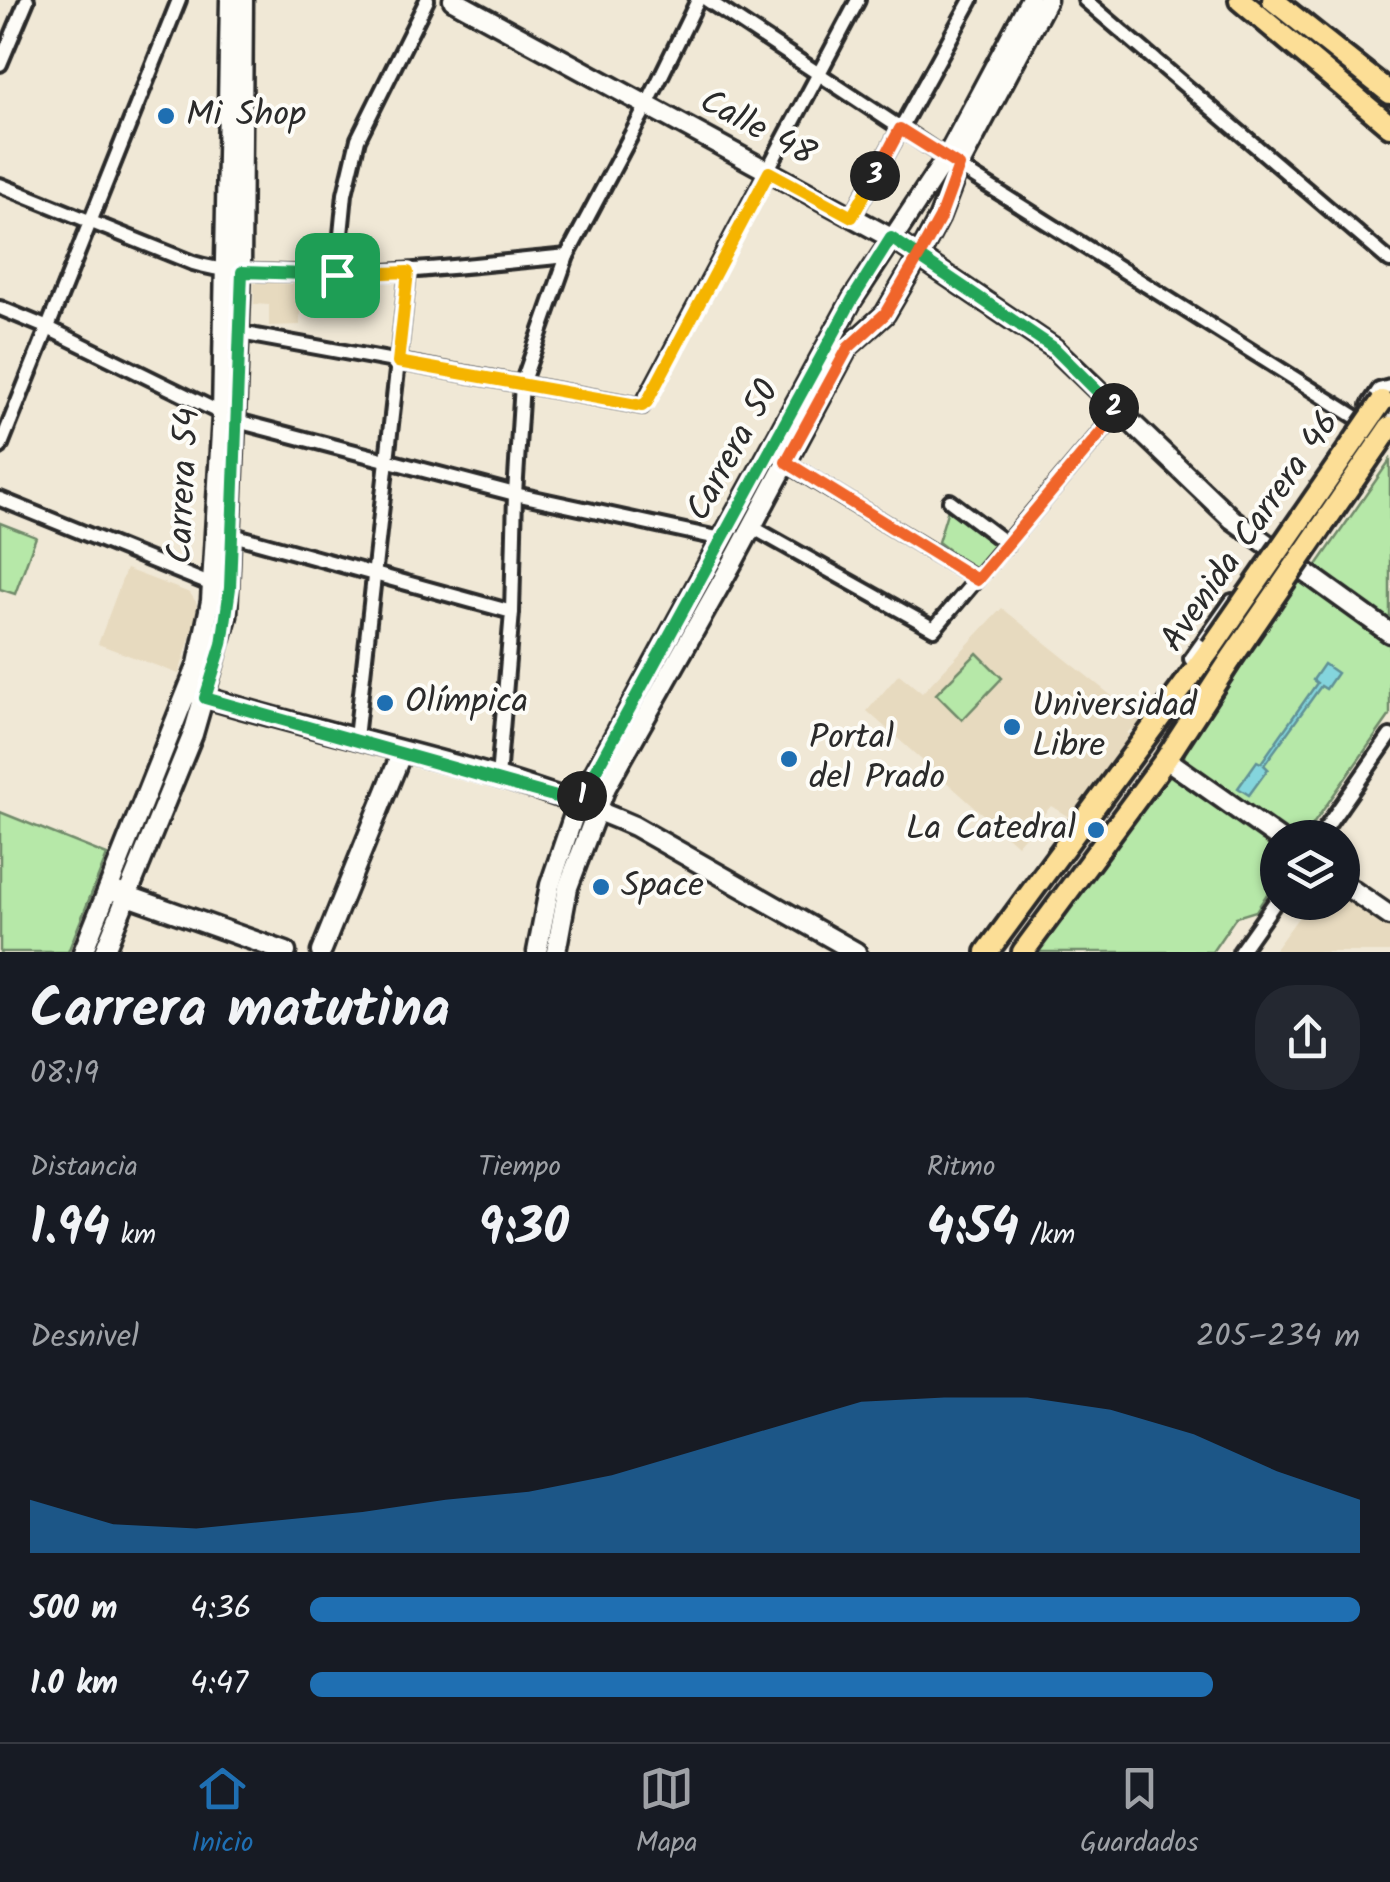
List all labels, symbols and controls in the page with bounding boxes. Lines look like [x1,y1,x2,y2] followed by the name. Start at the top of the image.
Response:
[689,75,826,183] street label: Calle 48
[186,88,306,144] place label: Mi Shop
[155,105,177,127] marker: Mi Shop
[850,151,900,201] pin: 3
[867,153,883,198] text: 3
[295,233,380,318] pin
[310,248,365,303] icon: arrive
[672,370,796,532] street label: Carrera 50
[1089,383,1139,433] pin: 2
[1106,385,1122,430] text: 2
[1147,400,1355,664] street label: Avenida Carrera 46
[153,406,217,566] street label: Carrera 54
[405,675,528,731] place label: Olímpica
[1032,679,1198,775] place label: Universidad Libre
[374,692,396,714] marker: Olímpica
[809,711,945,807] place label: Portal del Prado
[1001,716,1023,738] marker: Universidad Libre
[778,748,800,770] marker: Portal del Prado
[557,771,607,821] pin: 1
[578,773,586,818] text: 1
[906,802,1076,858] place label: La Catedral
[1085,819,1107,841] marker: La Catedral
[1260,820,1360,920] map controls
[1260,820,1360,920] button: layers
[621,859,704,915] place label: Space
[590,876,612,898] marker: Space
[30,968,450,1055] text: Carrera matutina
[1255,985,1360,1090] button: share
[30,1049,99,1100] text: 08:19
[30,1145,138,1190] text: Distancia
[478,1145,561,1190] text: Tiempo
[927,1145,995,1190] text: Ritmo
[30,1190,110,1270] text: 1.94
[478,1190,569,1270] text: 9:30
[927,1190,1019,1270] text: 4:54
[110,1213,156,1258] text: km
[1019,1213,1075,1258] text: /km
[30,1312,139,1363] text: Desnivel
[1196,1312,1360,1363] text: 205–234 m
[30,1584,118,1635] text: 500 m
[190,1584,252,1635] text: 4:36
[30,1659,118,1710] text: 1.0 km
[190,1659,248,1710] text: 4:47
[191,1761,253,1866] tab: Inicio
[636,1761,698,1866] tab: Mapa
[1080,1761,1199,1866] tab: Guardados

